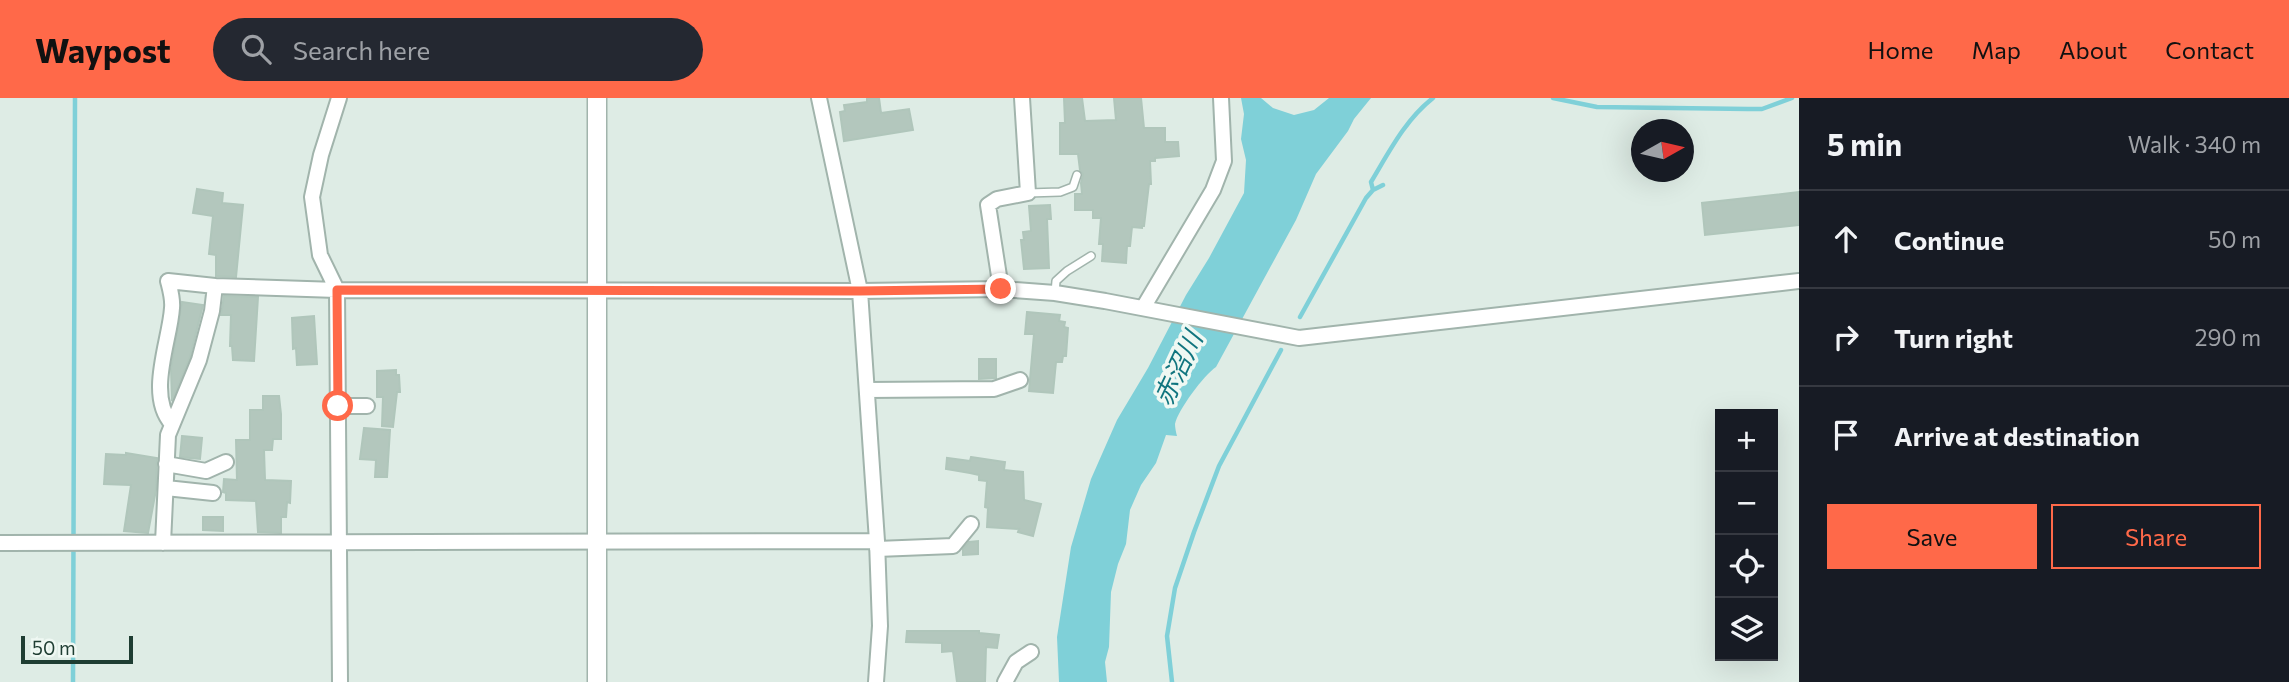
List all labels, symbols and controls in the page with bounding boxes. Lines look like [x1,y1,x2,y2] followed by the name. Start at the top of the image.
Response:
[213,18,703,81] search box
[35,29,171,70] text: Waypost
[237,30,275,68] icon: search
[293,34,430,65] text: Search here
[1868,35,1934,64] text: Home
[1972,35,2021,64] text: Map
[2059,35,2127,64] text: About
[2165,35,2254,64] text: Contact
[1631,119,1694,182] north arrow
[1827,125,1902,162] text: 5 min
[2128,130,2261,158] text: Walk · 340 m
[1827,220,1865,258] icon: ahead
[1894,224,2004,255] text: Continue
[2208,225,2261,253] text: 50 m
[985,273,1016,304] route end
[1827,318,1865,356] icon: right
[1894,322,2013,353] text: Turn right
[1146,323,1209,410] water label: 赤沼川
[2195,323,2261,351] text: 290 m
[322,390,353,421] route start
[1715,409,1778,661] map controls
[1715,409,1778,472] button: +
[1827,416,1865,454] icon: arrive
[1894,420,2140,451] text: Arrive at destination
[1715,472,1778,535] button: −
[1827,504,2037,569] button: Save
[2051,504,2261,569] button: Share
[1715,535,1778,598] button: locate
[1715,598,1778,661] button: layers
[21,633,133,665] scale bar
[32,636,76,659] text: 50 m

